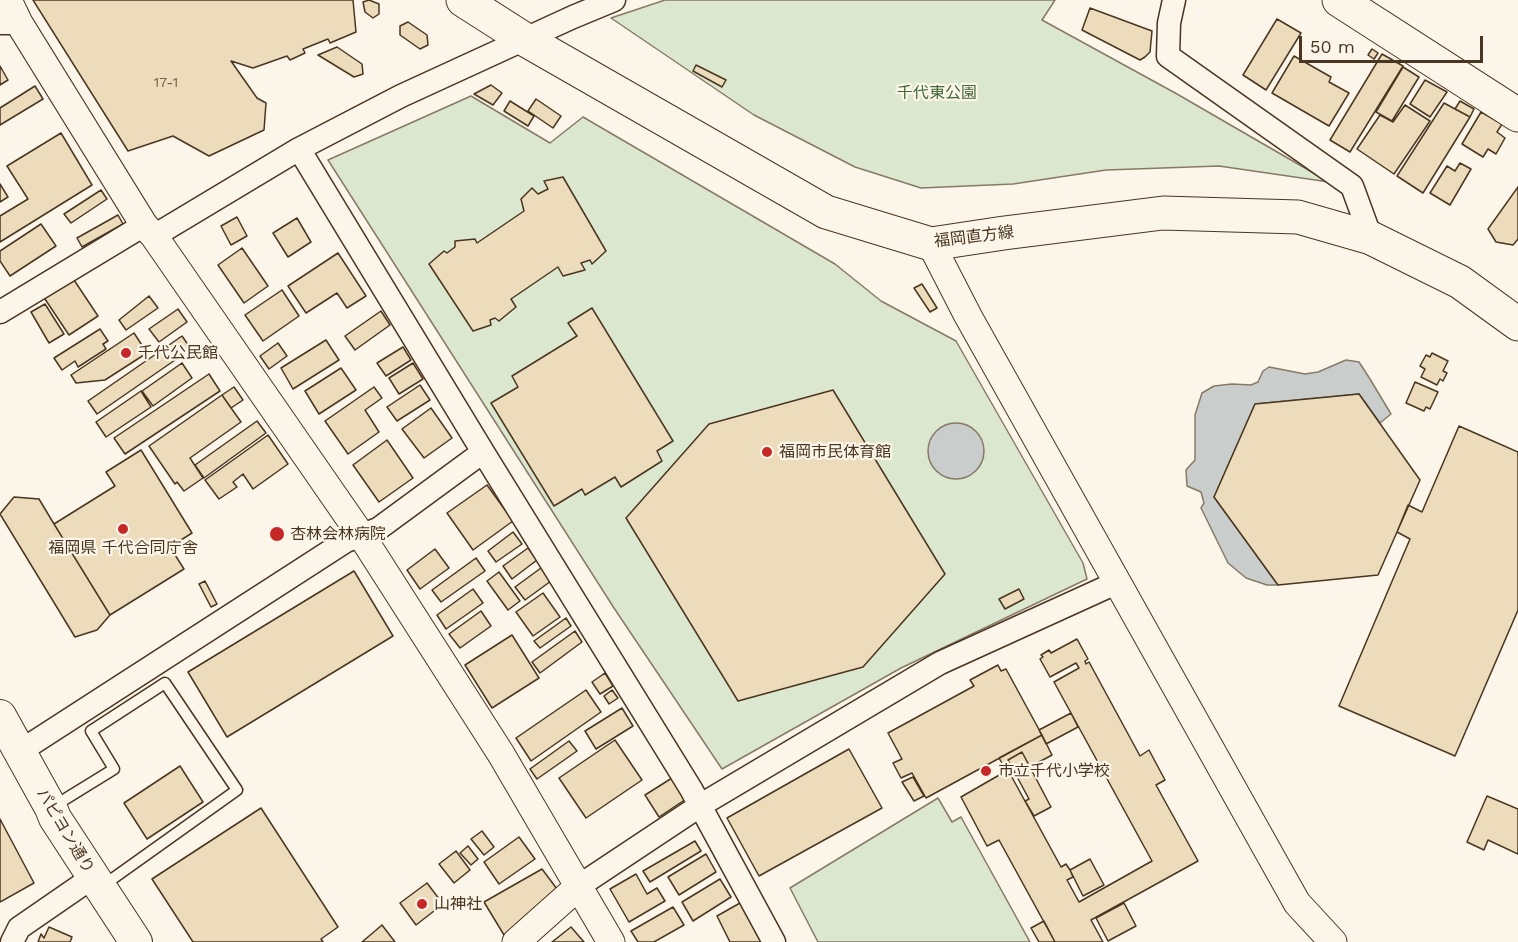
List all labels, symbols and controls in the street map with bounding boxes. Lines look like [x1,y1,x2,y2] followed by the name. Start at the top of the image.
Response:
[1302,24,1486,62] scale bar
[1310,36,1355,57] text: 50 m
[154,75,178,91] house number: 17-1
[897,83,977,103] park label: 千代東公園
[933,223,1015,251] street label: 福岡直方線
[138,343,218,363] place label: 千代公民館
[119,346,133,360] marker: 千代公民館
[779,442,891,462] place label: 福岡市民体育館
[760,445,774,459] marker: 福岡市民体育館
[116,522,130,536] marker: 福岡県 千代合同庁舎
[290,524,386,544] place label: 杏林会林病院
[268,525,286,543] marker: 杏林会林病院
[48,538,198,558] place label: 福岡県 千代合同庁舎
[998,761,1110,781] place label: 市立千代小学校
[979,764,993,778] marker: 市立千代小学校
[32,785,98,877] street label: パピヨン通り
[434,894,482,914] place label: 山神社
[415,897,429,911] marker: 山神社

